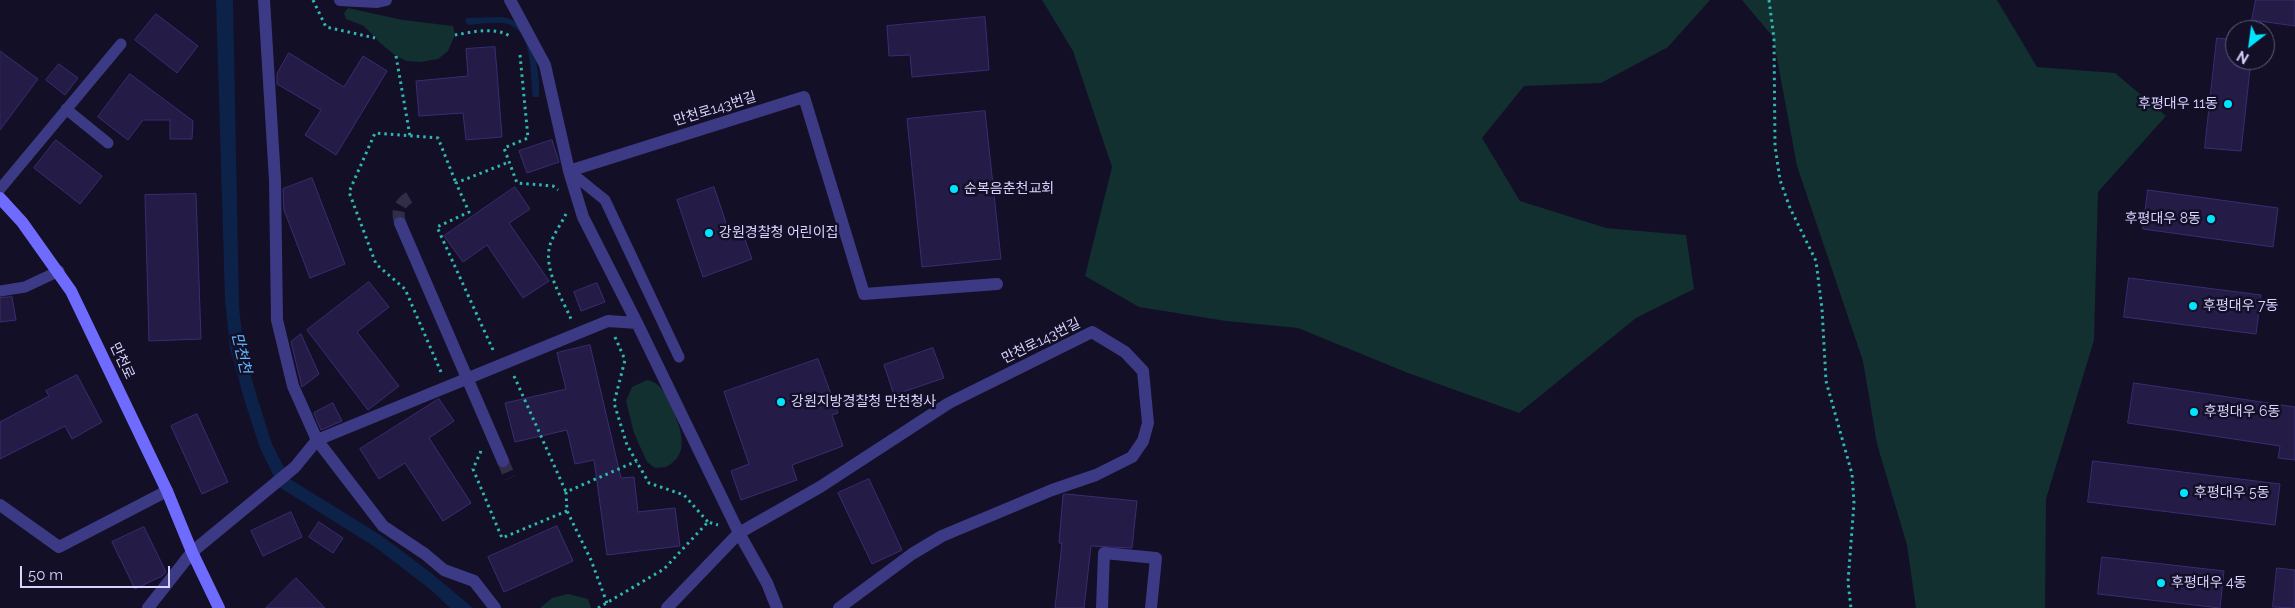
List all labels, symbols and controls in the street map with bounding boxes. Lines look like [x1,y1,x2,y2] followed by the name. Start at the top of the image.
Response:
[2225,20,2275,70] north arrow
[2234,48,2252,67] text: N
[672,88,758,130] street label: 만천로143번길
[2138,96,2218,112] place label: 후평대우 11동
[2222,98,2234,110] marker: 후평대우 11동
[964,181,1054,197] place label: 순복음춘천교회
[948,183,960,195] marker: 순복음춘천교회
[2125,211,2201,227] place label: 후평대우 8동
[2205,213,2217,225] marker: 후평대우 8동
[719,225,838,241] place label: 강원경찰청 어린이집
[703,227,715,239] marker: 강원경찰청 어린이집
[2203,298,2278,314] place label: 후평대우 7동
[2187,300,2199,312] marker: 후평대우 7동
[999,315,1083,367] street label: 만천로143번길
[228,331,254,375] water label: 만천천
[106,340,138,382] street label: 만천로
[791,394,936,410] place label: 강원지방경찰청 만천청사
[775,396,787,408] marker: 강원지방경찰청 만천청사
[2204,404,2280,420] place label: 후평대우 6동
[2188,406,2200,418] marker: 후평대우 6동
[2194,485,2270,501] place label: 후평대우 5동
[2178,487,2190,499] marker: 후평대우 5동
[22,556,172,588] scale bar
[28,566,63,584] text: 50 m
[2171,575,2247,591] place label: 후평대우 4동
[2155,577,2167,589] marker: 후평대우 4동

